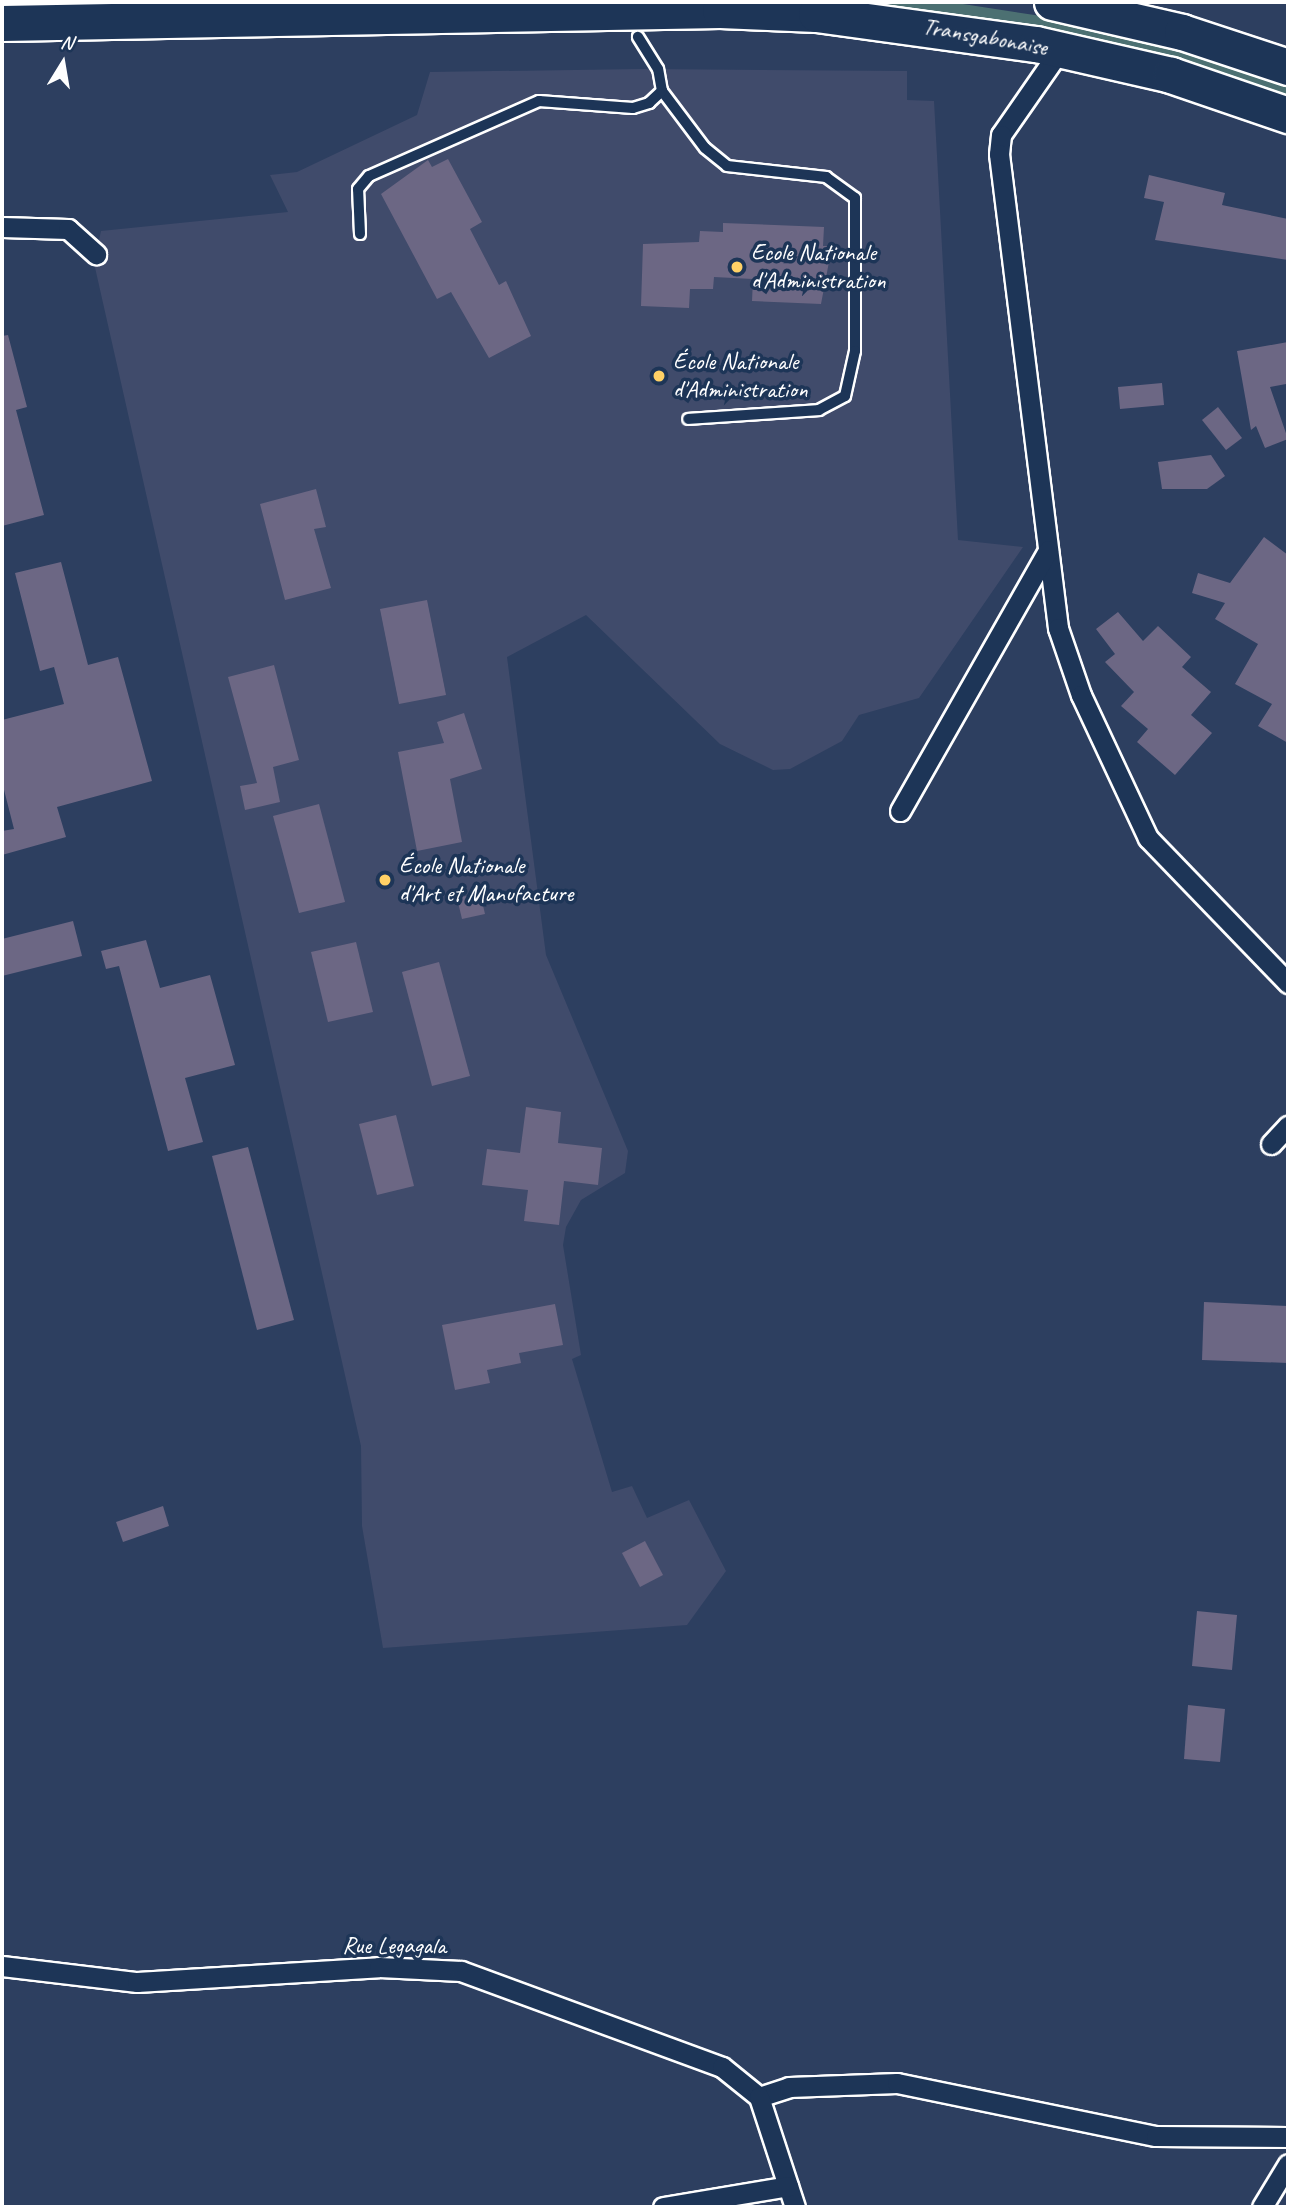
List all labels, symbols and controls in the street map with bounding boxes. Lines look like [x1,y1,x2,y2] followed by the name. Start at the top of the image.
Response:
[921,12,1049,62] street label: Transgabonaise
[28,28,98,98] north arrow
[59,29,75,55] text: N
[751,239,886,295] place label: Ecole Nationale d'Administration
[729,259,745,275] marker: Ecole Nationale d'Administration
[673,348,808,404] place label: École Nationale d'Administration
[651,368,667,384] marker: École Nationale d'Administration
[399,852,573,908] place label: École Nationale d'Art et Manufacture
[377,872,393,888] marker: École Nationale d'Art et Manufacture
[342,1932,446,1960] street label: Rue Legagala

